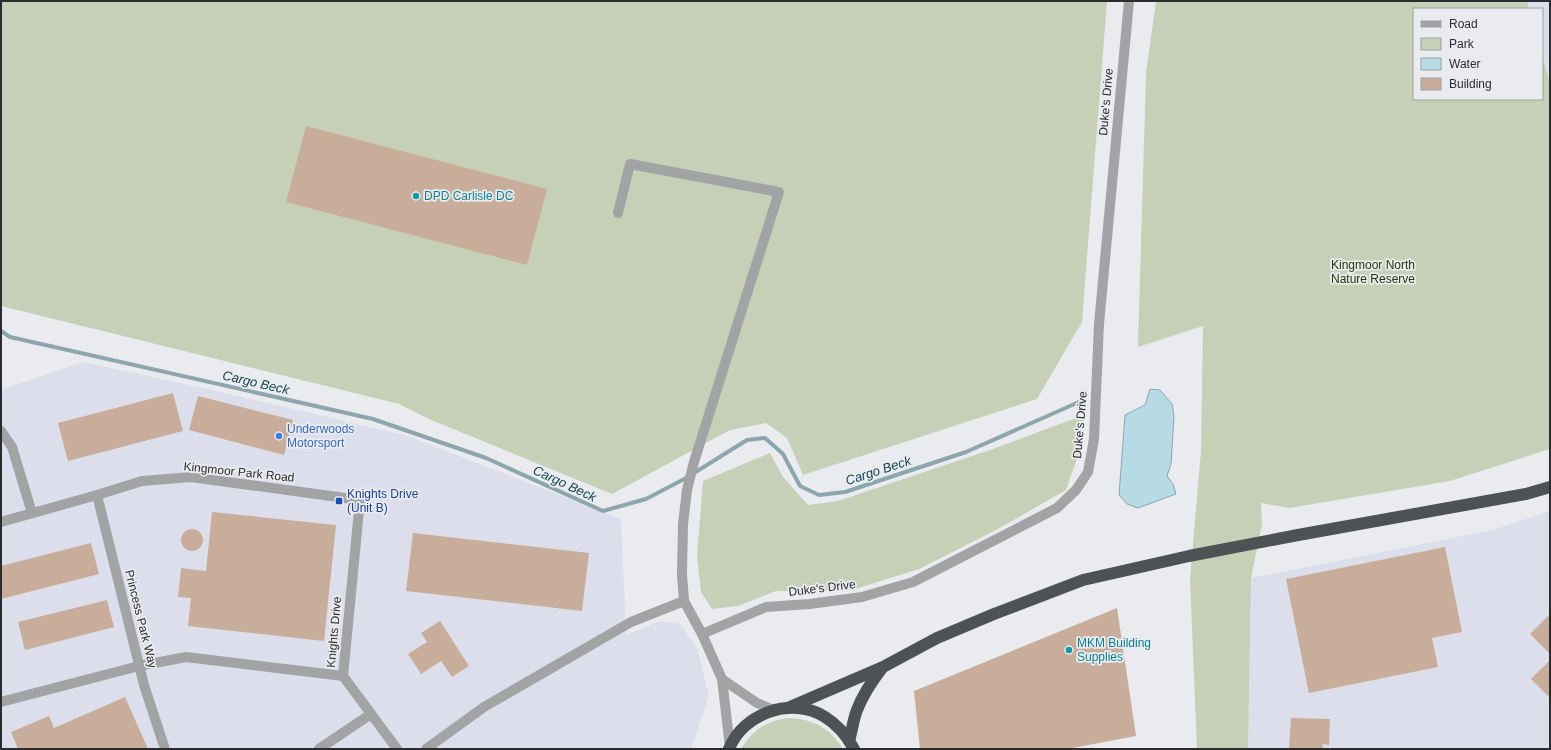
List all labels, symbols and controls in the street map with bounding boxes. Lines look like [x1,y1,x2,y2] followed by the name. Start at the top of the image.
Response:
[1413,8,1543,100] legend
[1449,17,1478,31] text: Road
[1449,37,1475,51] text: Park
[1449,57,1481,71] text: Water
[1096,67,1116,136] street label: Duke's Drive
[1449,77,1492,91] text: Building
[424,189,514,203] place label: DPD Carlisle DC
[411,191,421,201] marker: DPD Carlisle DC
[1331,258,1415,286] park label: Kingmoor North Nature Reserve
[221,368,292,398] water label: Cargo Beck
[1070,390,1090,459] street label: Duke's Drive
[287,422,354,450] place label: Underwoods Motorsport
[274,431,284,441] marker: Underwoods Motorsport
[844,452,914,488] water label: Cargo Beck
[183,459,295,485] street label: Kingmoor Park Road
[531,462,600,505] water label: Cargo Beck
[347,487,419,515] place label: Knights Drive (Unit B)
[334,496,344,506] marker: Knights Drive (Unit B)
[122,568,160,670] street label: Princess Park Way
[788,577,857,599] street label: Duke's Drive
[324,596,344,668] street label: Knights Drive
[1077,636,1151,664] place label: MKM Building Supplies
[1064,645,1074,655] marker: MKM Building Supplies

